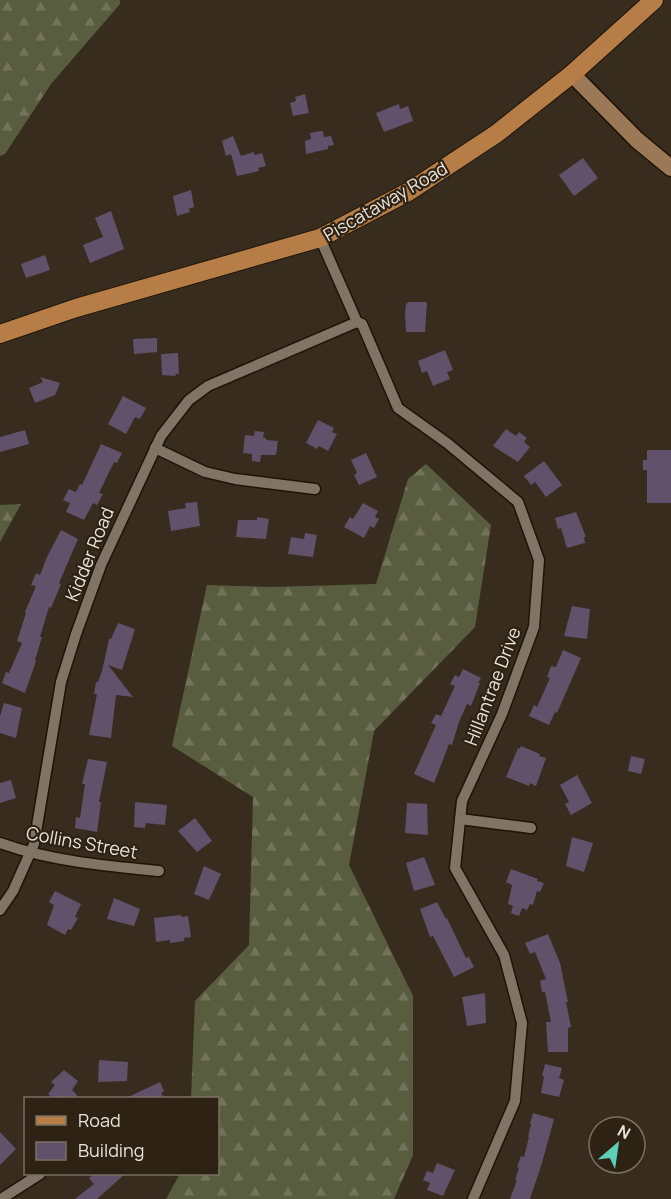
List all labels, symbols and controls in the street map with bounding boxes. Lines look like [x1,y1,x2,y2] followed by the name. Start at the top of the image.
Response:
[318,156,452,246] street label: Piscataway Road
[59,503,119,605] street label: Kidder Road
[458,623,526,749] street label: Hillantrae Drive
[24,820,140,864] street label: Collins Street
[24,1097,219,1175] legend
[78,1108,121,1132] text: Road
[587,1115,647,1175] north arrow
[614,1119,635,1144] text: N
[78,1138,144,1162] text: Building

